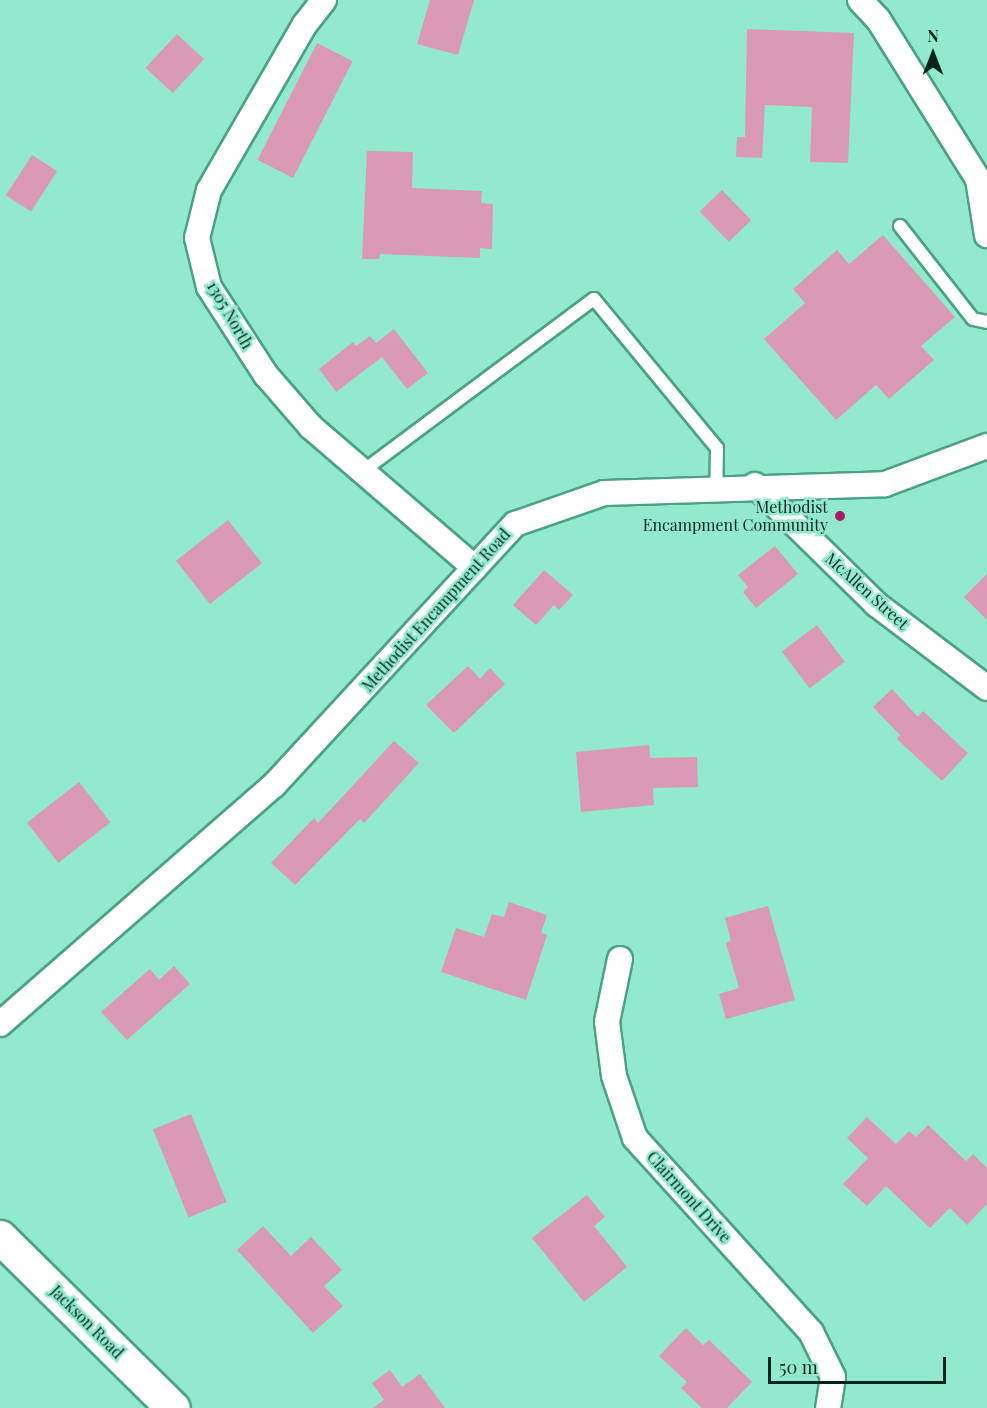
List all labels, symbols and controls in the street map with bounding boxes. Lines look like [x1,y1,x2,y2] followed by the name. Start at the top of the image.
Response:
[903,24,963,84] north arrow
[927,25,939,46] text: N
[203,278,257,352] street label: 1305 North
[642,497,828,535] place label: Methodist Encampment Community
[833,509,847,523] marker: Methodist Encampment Community
[358,524,514,696] street label: Methodist Encampment Road
[822,549,912,633] street label: McAllen Street
[643,1147,735,1247] street label: Clairmont Drive
[47,1282,127,1362] street label: Jackson Road
[771,1345,950,1383] scale bar
[779,1355,818,1379] text: 50 m

